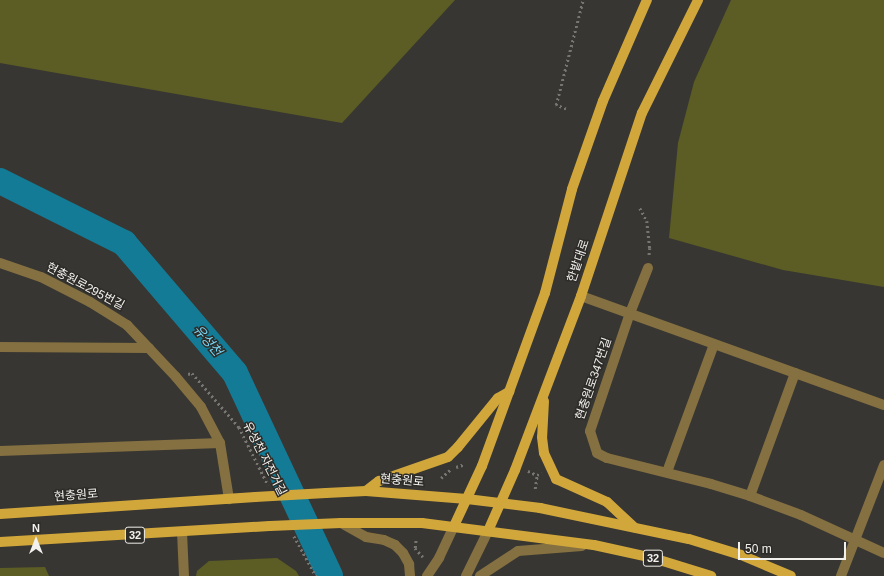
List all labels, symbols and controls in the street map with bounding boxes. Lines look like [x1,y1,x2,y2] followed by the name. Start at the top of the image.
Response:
[565,238,593,284] street label: 한밭대로
[44,260,126,314] street label: 현충원로295번길
[189,322,225,360] water label: 유성천
[573,336,615,422] street label: 현충원로347번길
[239,420,289,498] street label: 유성천 자전거길
[379,472,425,490] street label: 현충원로
[53,487,99,505] street label: 현충원로
[16,520,56,560] north arrow
[32,522,40,534] text: N
[124,526,146,544] road number: 32
[740,534,848,560] scale bar
[745,542,772,556] text: 50 m
[642,549,664,567] road number: 32

